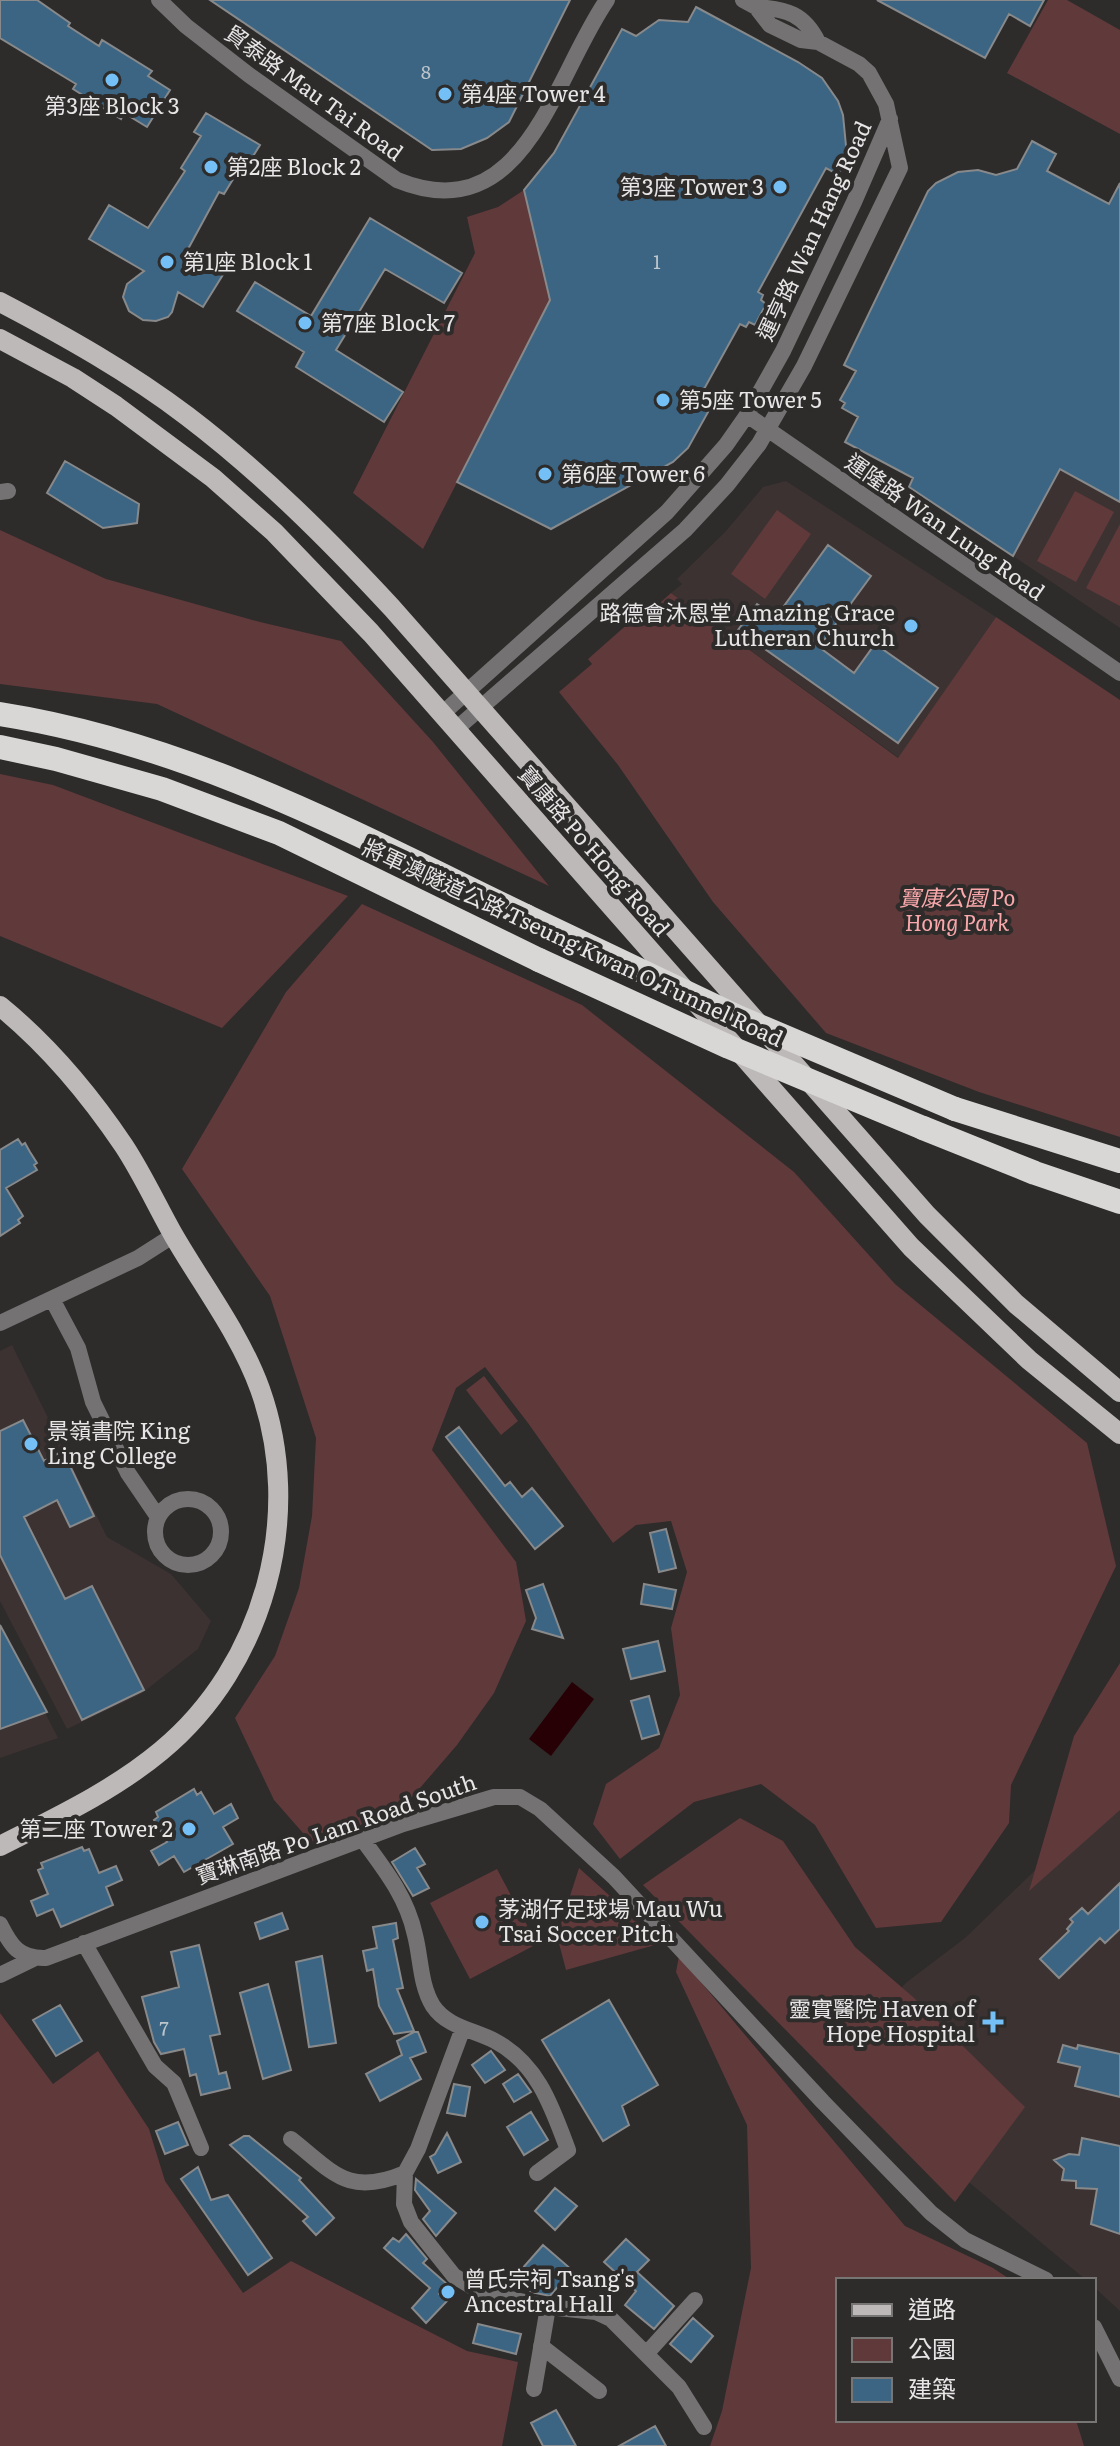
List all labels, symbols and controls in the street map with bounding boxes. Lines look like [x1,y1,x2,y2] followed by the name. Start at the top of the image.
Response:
[219,16,411,168] street label: 貿泰路 Mau Tai Road
[421,58,431,85] house number: 8
[103,71,121,89] marker: 第3座 Block 3
[461,76,606,109] place label: 第4座 Tower 4
[436,85,454,103] marker: 第4座 Tower 4
[44,88,180,121] place label: 第3座 Block 3
[747,115,878,346] street label: 運亨路 Wan Hang Road
[227,149,361,182] place label: 第2座 Block 2
[202,158,220,176] marker: 第2座 Block 2
[620,169,764,202] place label: 第3座 Tower 3
[771,178,789,196] marker: 第3座 Tower 3
[183,244,313,277] place label: 第1座 Block 1
[653,248,661,275] house number: 1
[158,253,176,271] marker: 第1座 Block 1
[321,305,455,338] place label: 第7座 Block 7
[296,314,314,332] marker: 第7座 Block 7
[679,382,822,415] place label: 第5座 Tower 5
[654,391,672,409] marker: 第5座 Tower 5
[839,444,1052,607] street label: 運隆路 Wan Lung Road
[561,456,705,489] place label: 第6座 Tower 6
[536,465,554,483] marker: 第6座 Tower 6
[599,595,895,653] place label: 路德會沐恩堂 Amazing Grace Lutheran Church
[902,617,920,635] marker: 路德會沐恩堂 Amazing Grace Lutheran Church
[512,758,679,943] street label: 寶康路 Po Hong Road
[358,829,789,1054] street label: 將軍澳隧道公路 Tseung Kwan O Tunnel Road
[899,880,1015,938] park label: 寶康公園 Po Hong Park
[47,1413,191,1471] place label: 景嶺書院 King Ling College
[22,1435,40,1453] marker: 景嶺書院 King Ling College
[191,1764,480,1891] street label: 寶琳南路 Po Lam Road South
[19,1811,173,1844] place label: 第二座 Tower 2
[180,1820,198,1838] marker: 第二座 Tower 2
[498,1891,723,1949] place label: 茅湖仔足球場 Mau Wu Tsai Soccer Pitch
[473,1913,491,1931] marker: 茅湖仔足球場 Mau Wu Tsai Soccer Pitch
[789,1991,976,2049] place label: 靈實醫院 Haven of Hope Hospital
[982,2011,1004,2033] marker: 靈實醫院 Haven of Hope Hospital
[159,2014,169,2041] house number: 7
[464,2261,634,2319] place label: 曾氏宗祠 Tsang's Ancestral Hall
[836,2278,1096,2422] legend
[439,2283,457,2301] marker: 曾氏宗祠 Tsang's Ancestral Hall
[908,2290,956,2325] text: 道路
[908,2330,956,2365] text: 公園
[908,2370,956,2405] text: 建築

